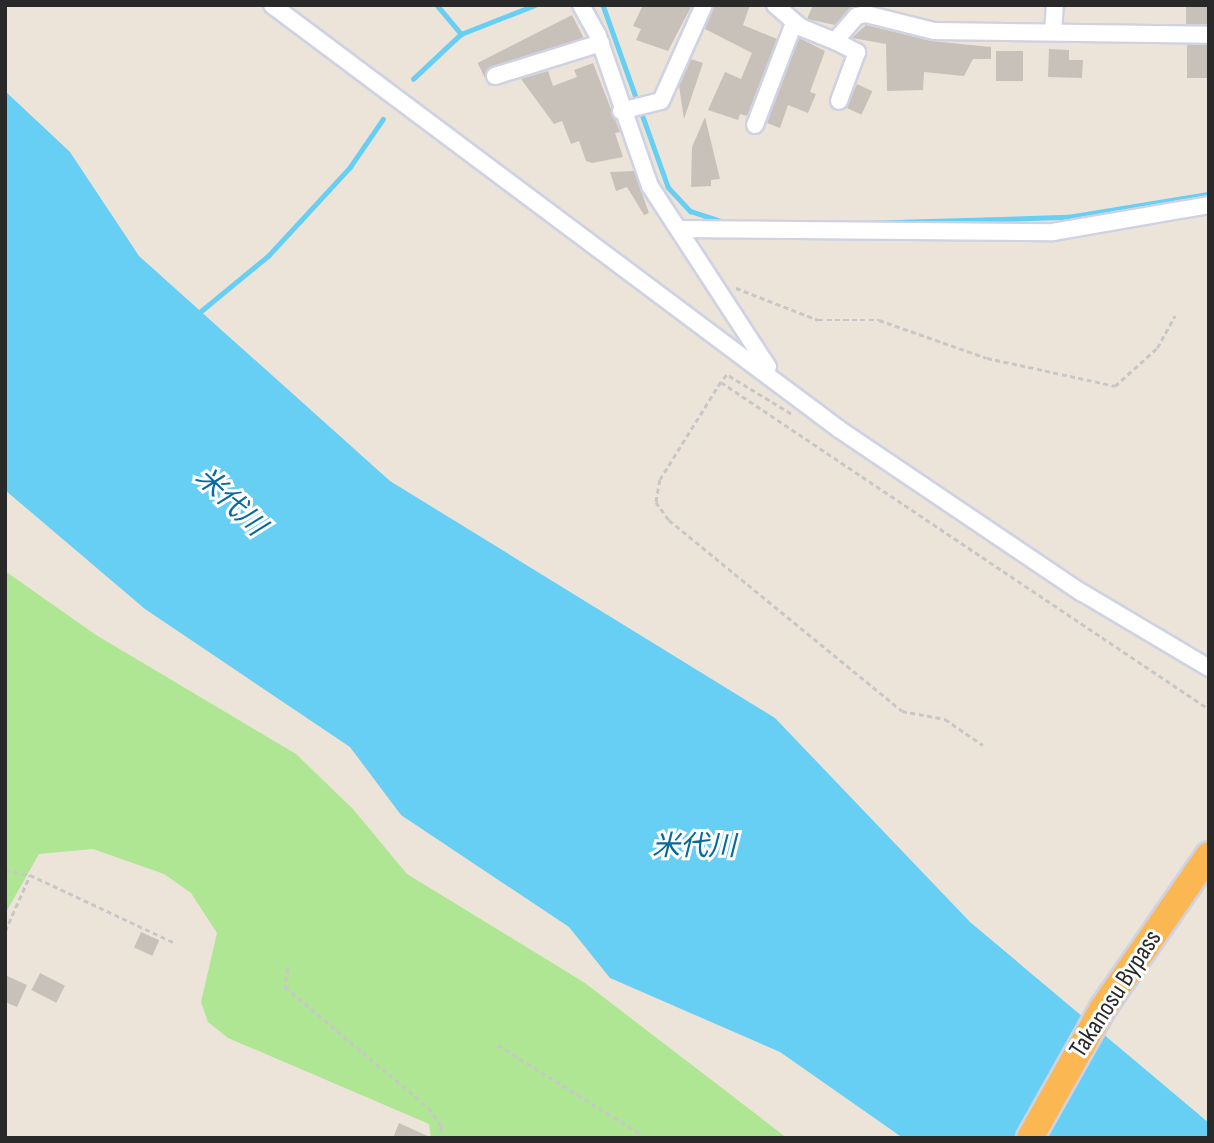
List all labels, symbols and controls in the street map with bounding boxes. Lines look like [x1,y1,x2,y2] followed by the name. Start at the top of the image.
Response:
[188,461,272,543] water label: 米代川
[652,830,736,864] water label: 米代川
[1063,924,1169,1064] street label: Takanosu Bypass

